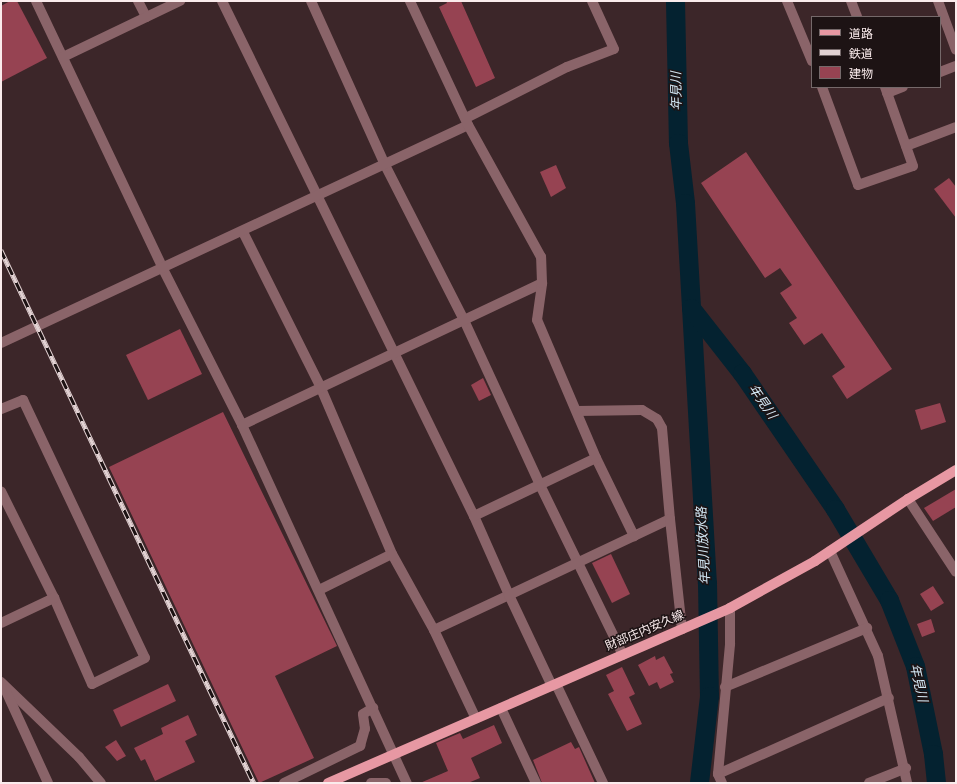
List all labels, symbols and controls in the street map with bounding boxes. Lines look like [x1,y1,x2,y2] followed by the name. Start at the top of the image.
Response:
[811,16,941,88] legend
[849,27,873,41] text: 道路
[849,47,873,61] text: 鉄道
[849,67,873,81] text: 建物
[669,71,685,111] water label: 年見川
[744,382,780,422] water label: 年見川
[694,507,714,585] water label: 年見川放水路
[604,608,686,654] street label: 財部庄内安久線
[906,662,930,704] water label: 年見川

